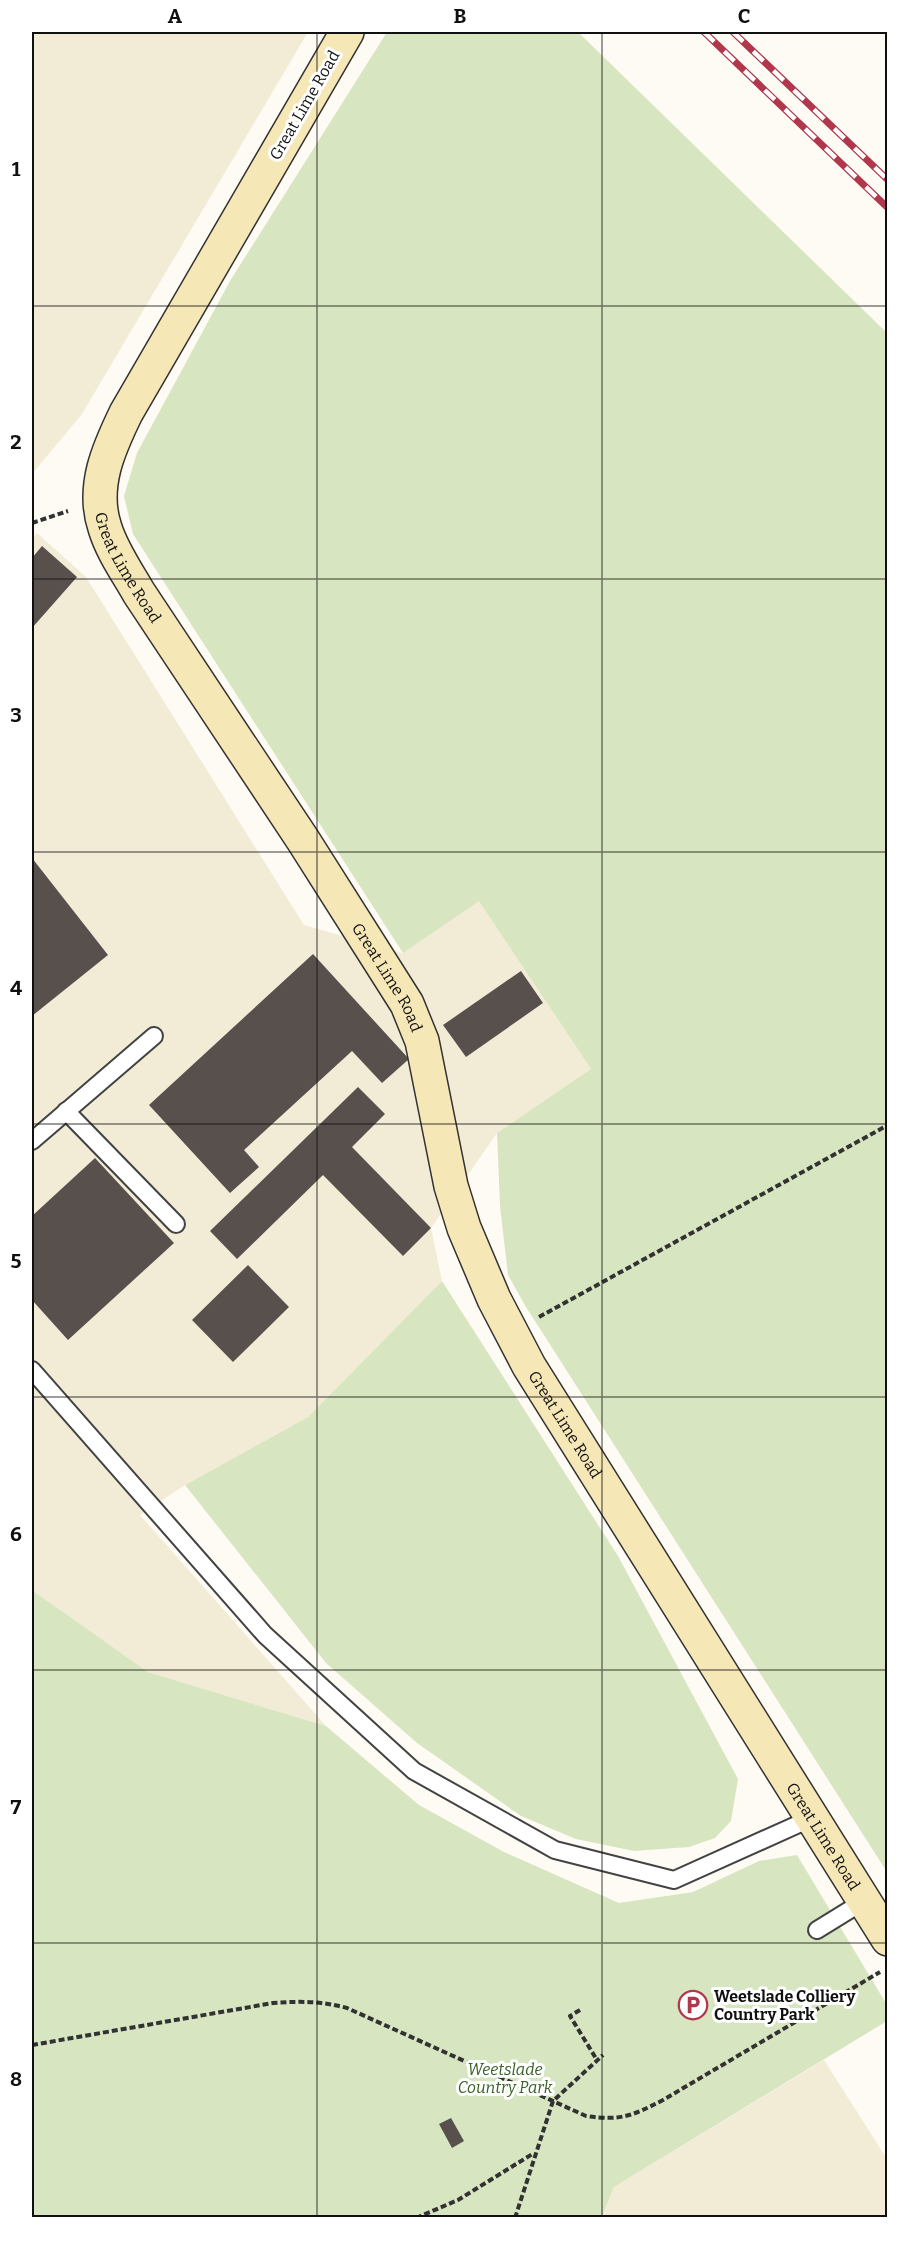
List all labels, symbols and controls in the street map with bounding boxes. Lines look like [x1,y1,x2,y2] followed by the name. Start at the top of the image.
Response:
[168,4,183,28] text: A
[454,4,467,28] text: B
[738,4,750,28] text: C
[265,47,344,163] street label: Great Lime Road
[12,157,21,181] text: 1
[10,430,22,454] text: 2
[91,510,165,627] street label: Great Lime Road
[10,703,22,727] text: 3
[348,919,426,1035] street label: Great Lime Road
[10,976,22,1000] text: 4
[11,1249,22,1273] text: 5
[524,1367,606,1482] street label: Great Lime Road
[10,1522,22,1546] text: 6
[782,1779,864,1894] street label: Great Lime Road
[11,1795,22,1819] text: 7
[714,1987,856,2024] place label: Weetslade Colliery Country Park
[677,1989,709,2021] parking icon: Weetslade Colliery Country Park
[458,2060,553,2097] park label: Weetslade Country Park
[10,2067,22,2091] text: 8

